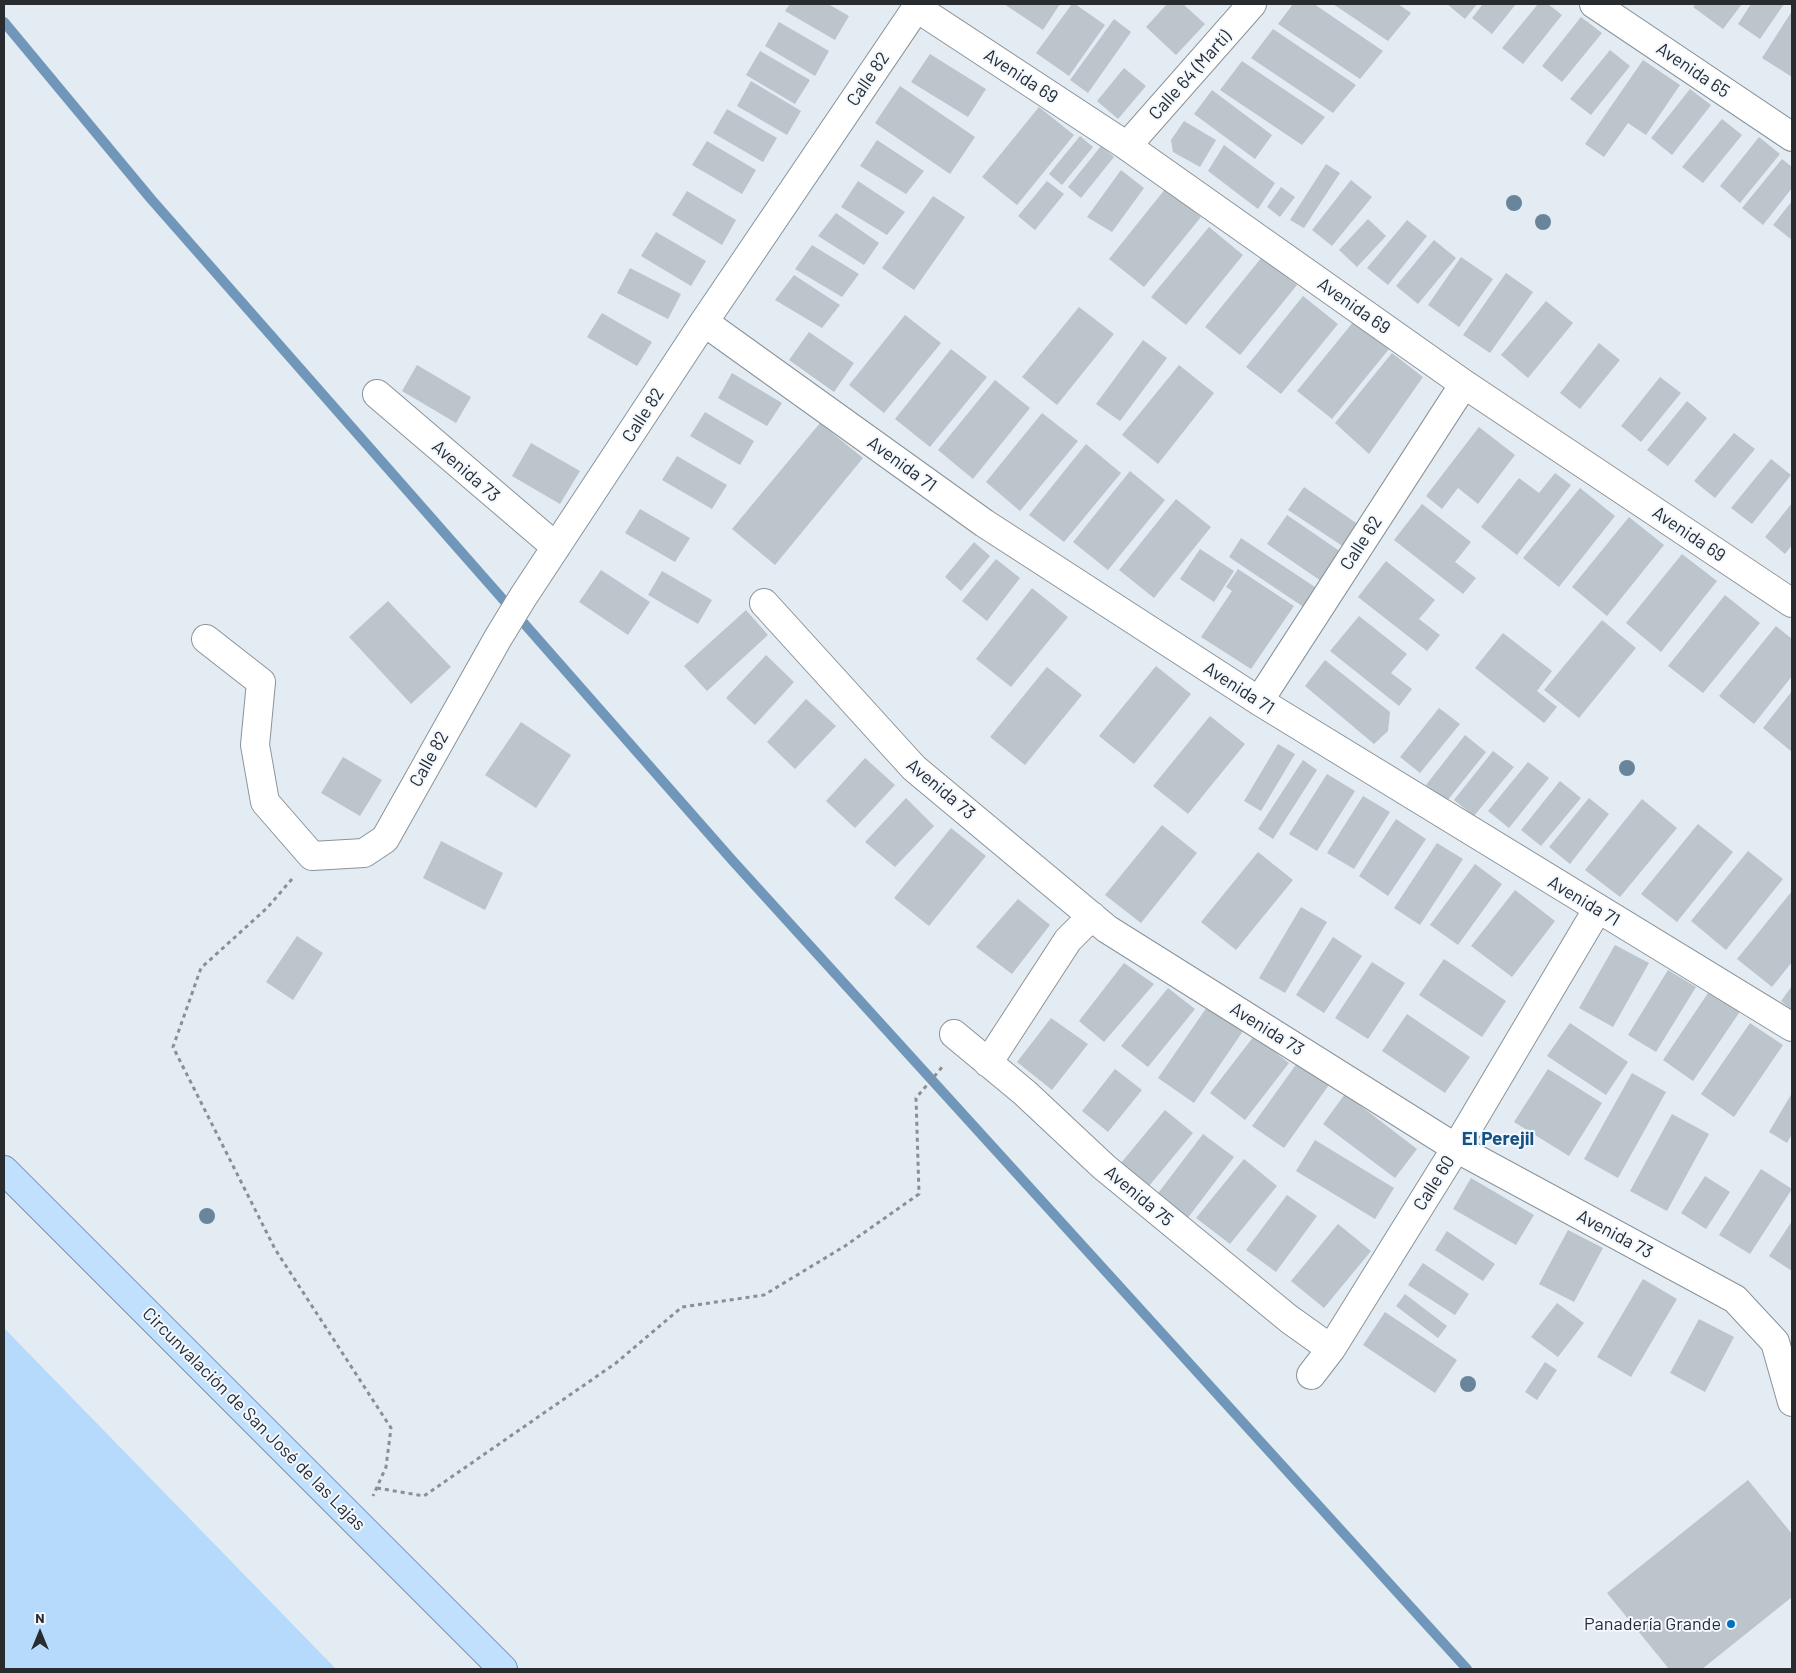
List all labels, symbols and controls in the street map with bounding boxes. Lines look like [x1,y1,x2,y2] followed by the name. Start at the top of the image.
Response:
[1144,26,1236,124] street label: Calle 64 (Martí)
[1652,38,1734,102] street label: Avenida 65
[980,44,1062,108] street label: Avenida 69
[842,48,894,110] street label: Calle 82
[1313,273,1395,339] street label: Avenida 69
[617,384,669,446] street label: Calle 82
[863,432,941,496] street label: Avenida 71
[428,436,504,506] street label: Avenida 73
[1648,502,1730,566] street label: Avenida 69
[1335,512,1387,574] street label: Calle 62
[1200,657,1278,719] street label: Avenida 71
[405,727,453,791] street label: Calle 82
[902,754,980,824] street label: Avenida 73
[1544,871,1624,931] street label: Avenida 71
[1226,998,1308,1060] street label: Avenida 73
[1462,1128,1534,1150] district label: El Perejil
[1409,1151,1459,1215] street label: Calle 60
[1100,1161,1178,1231] street label: Avenida 75
[1573,1205,1657,1263] street label: Avenida 73
[138,1303,370,1535] street label: Circunvalación de San José de las Lajas
[15,1608,65,1658] north arrow
[35,1609,45,1626] text: N
[1584,1613,1721,1635] place label: Panadería Grande
[1725,1618,1737,1630] marker: Panadería Grande

